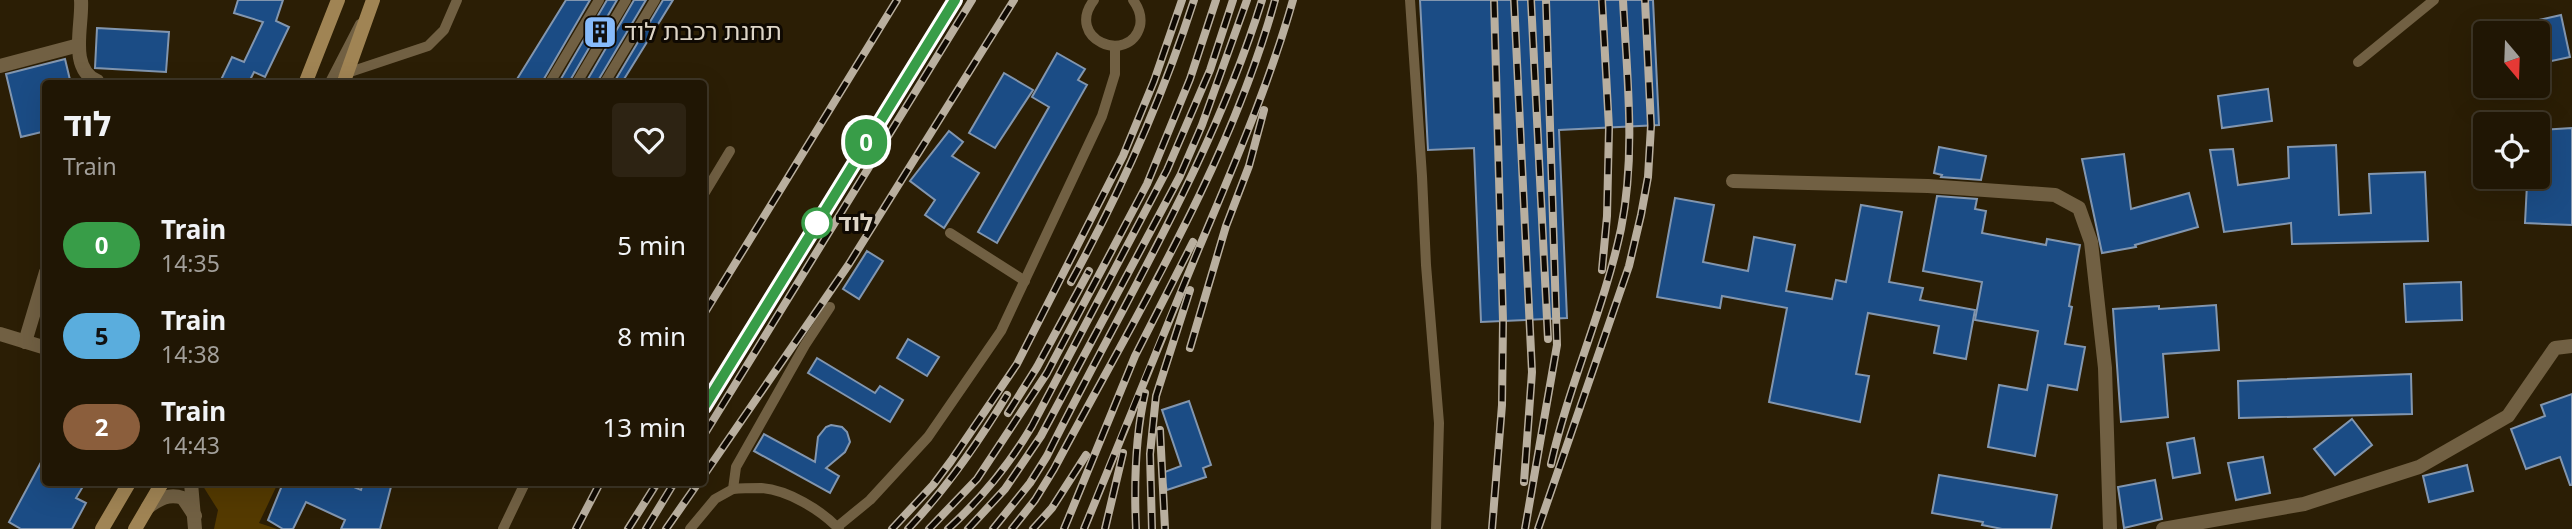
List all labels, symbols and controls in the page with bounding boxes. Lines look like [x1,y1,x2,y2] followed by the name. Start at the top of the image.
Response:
[581,13,619,51] building icon: תחנת רכבת לוד
[624,14,782,47] place label: תחנת רכבת לוד
[2473,21,2550,98] north arrow
[2473,21,2550,189] map controls
[63,101,111,146] text: לוד
[612,103,686,177] button: heart
[2473,112,2550,189] button: locate
[843,119,889,165] line badge: 0
[859,125,873,158] text: 0
[63,150,117,182] text: Train
[838,205,873,238] place label: לוד
[802,208,832,238] marker: לוד
[161,211,226,247] text: Train
[617,227,686,263] text: 5 min
[95,228,108,261] text: 0
[161,247,220,279] text: 14:35
[161,302,226,338] text: Train
[617,318,686,354] text: 8 min
[95,319,108,352] text: 5
[161,338,220,370] text: 14:38
[161,393,226,429] text: Train
[602,409,686,445] text: 13 min
[95,410,108,443] text: 2
[161,429,220,461] text: 14:43

